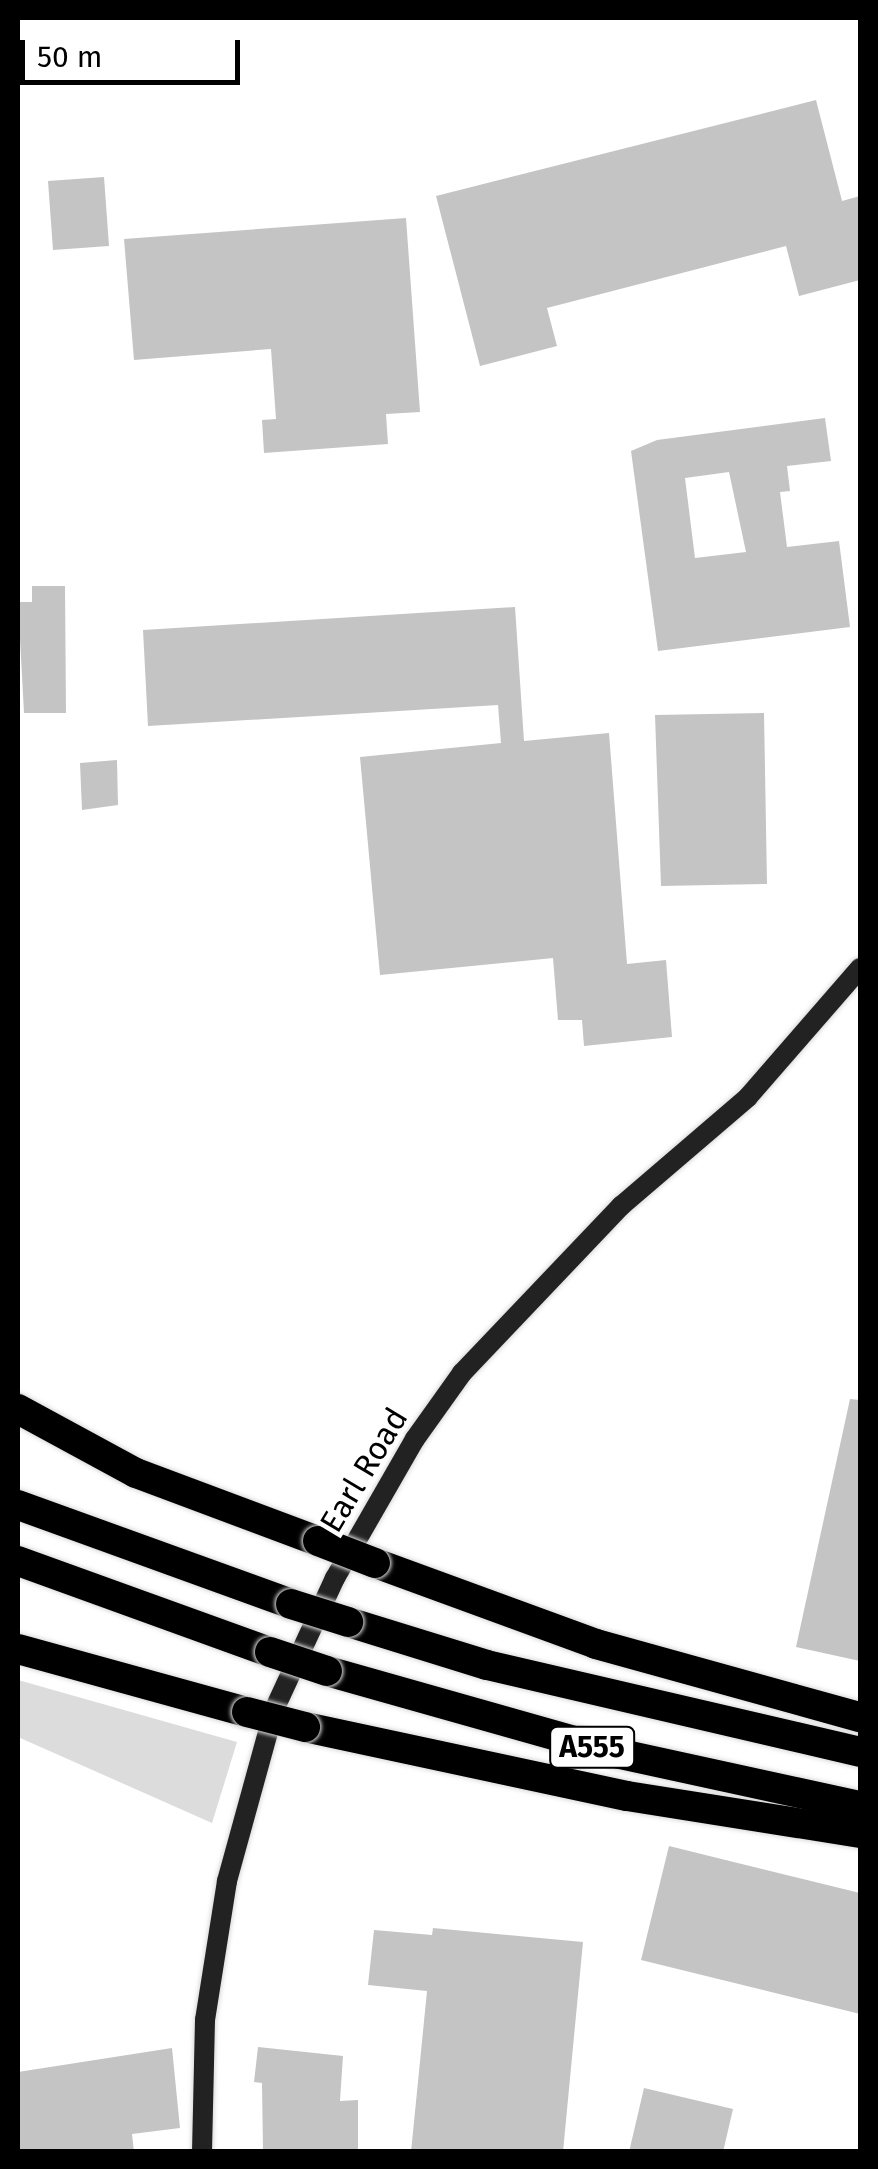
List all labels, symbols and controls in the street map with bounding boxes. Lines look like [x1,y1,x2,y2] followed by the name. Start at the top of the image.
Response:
[25,20,245,82] scale bar
[37,39,102,75] text: 50 m
[312,1401,416,1539] street label: Earl Road
[547,1722,637,1772] road number: A555

